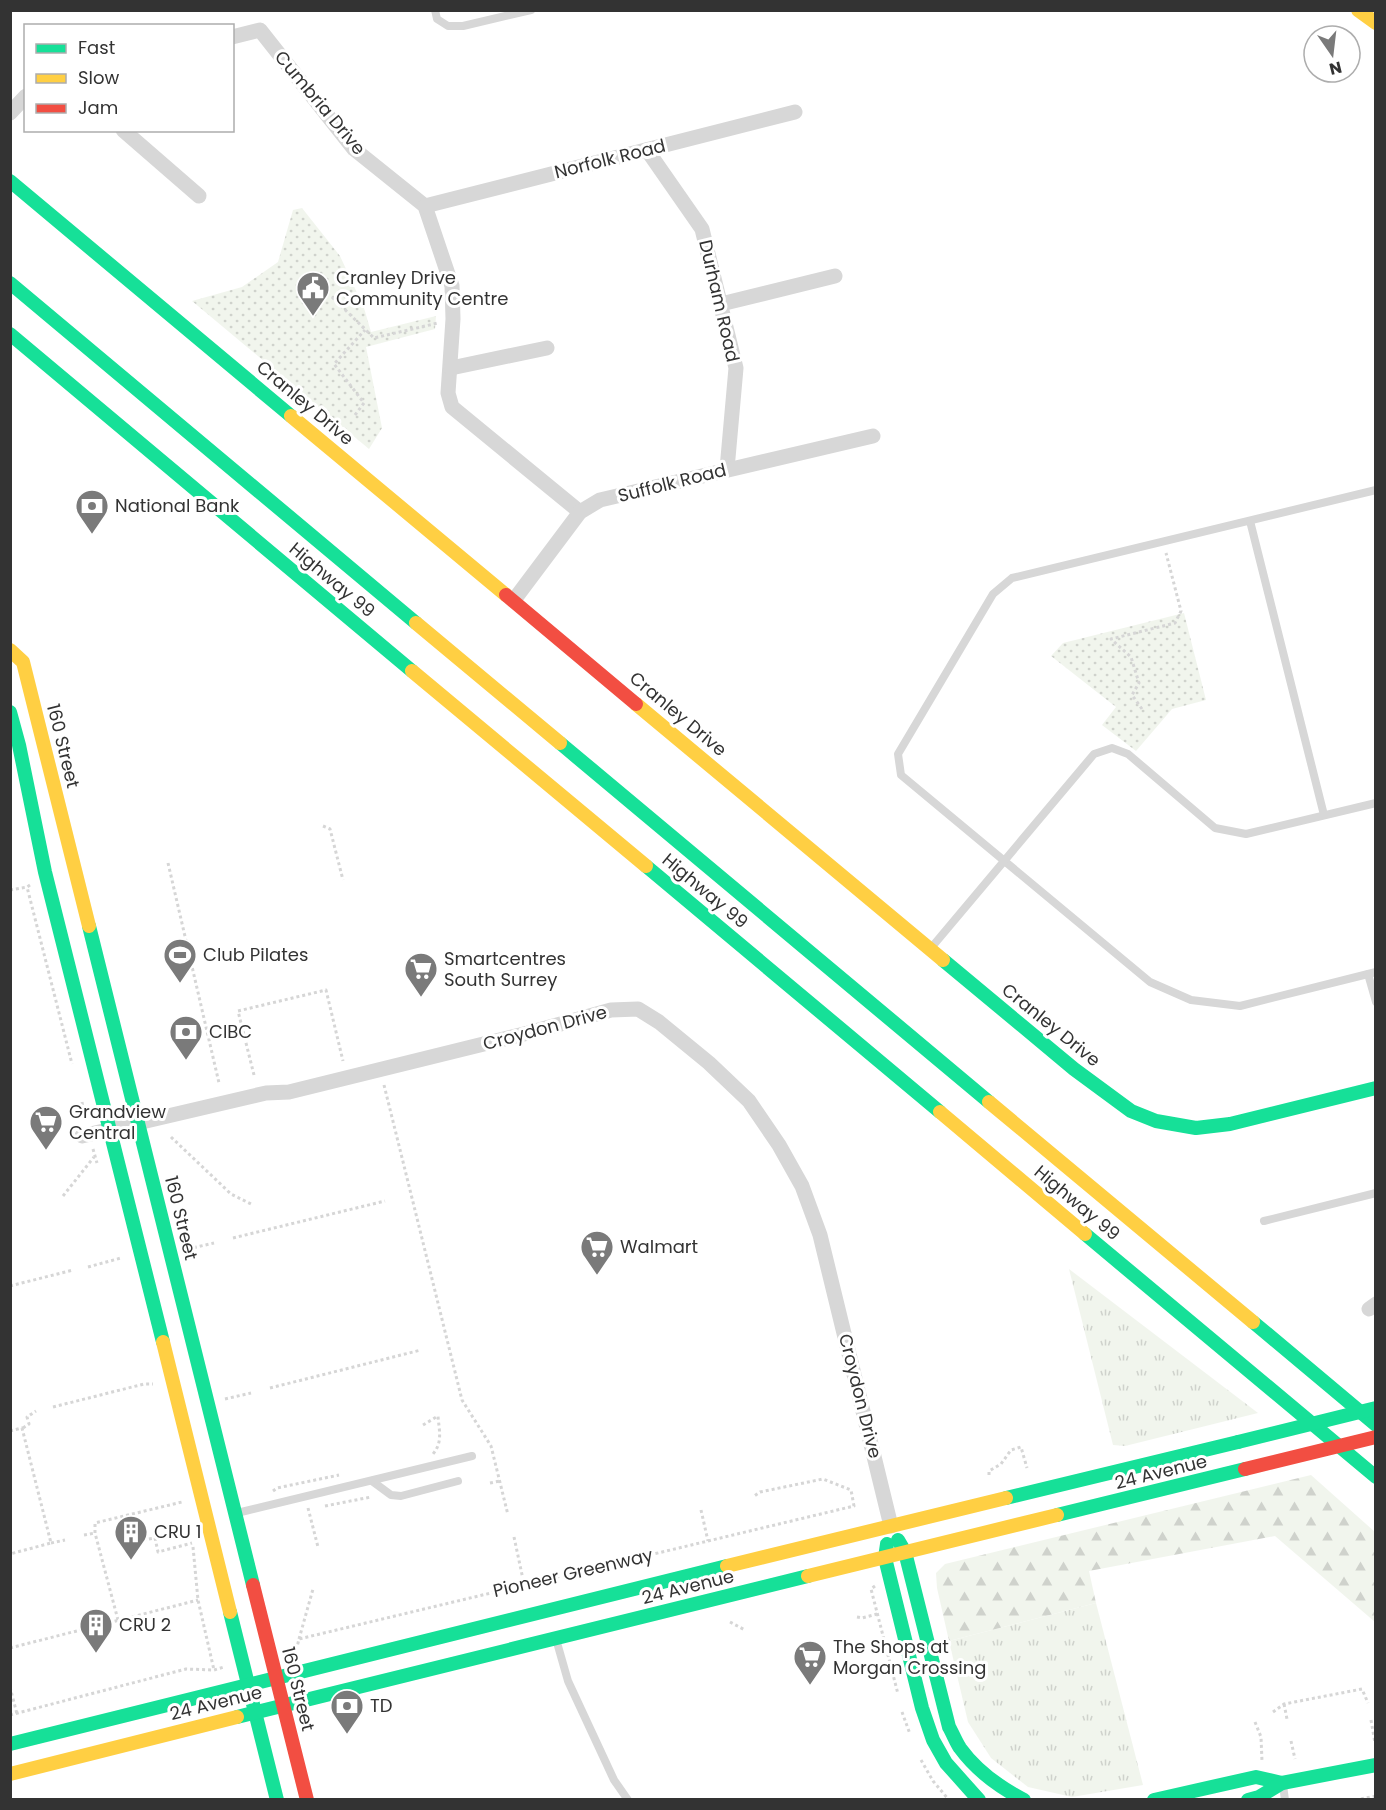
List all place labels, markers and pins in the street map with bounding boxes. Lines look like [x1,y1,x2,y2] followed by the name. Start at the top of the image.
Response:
[336,265,508,311] place label: Cranley Drive Community Centre
[295,270,331,317] public building icon: Cranley Drive Community Centre
[74,488,110,535] bank icon: National Bank
[115,493,240,518] place label: National Bank
[162,937,198,984] sports icon: Club Pilates
[203,942,308,967] place label: Club Pilates
[444,946,566,992] place label: Smartcentres South Surrey
[403,951,439,998] supermarket icon: Smartcentres South Surrey
[168,1014,204,1061] bank icon: CIBC
[209,1019,252,1044] place label: CIBC
[69,1099,166,1145] place label: Grandview Central
[28,1104,64,1151] supermarket icon: Grandview Central
[579,1229,615,1276] supermarket icon: Walmart
[620,1234,698,1259] place label: Walmart
[113,1514,149,1561] building icon: CRU 1
[154,1519,202,1544] place label: CRU 1
[78,1607,114,1654] building icon: CRU 2
[119,1612,171,1637] place label: CRU 2
[833,1634,986,1680] place label: The Shops at Morgan Crossing
[792,1639,828,1686] supermarket icon: The Shops at Morgan Crossing
[329,1688,365,1735] bank icon: TD
[370,1693,392,1718] place label: TD

